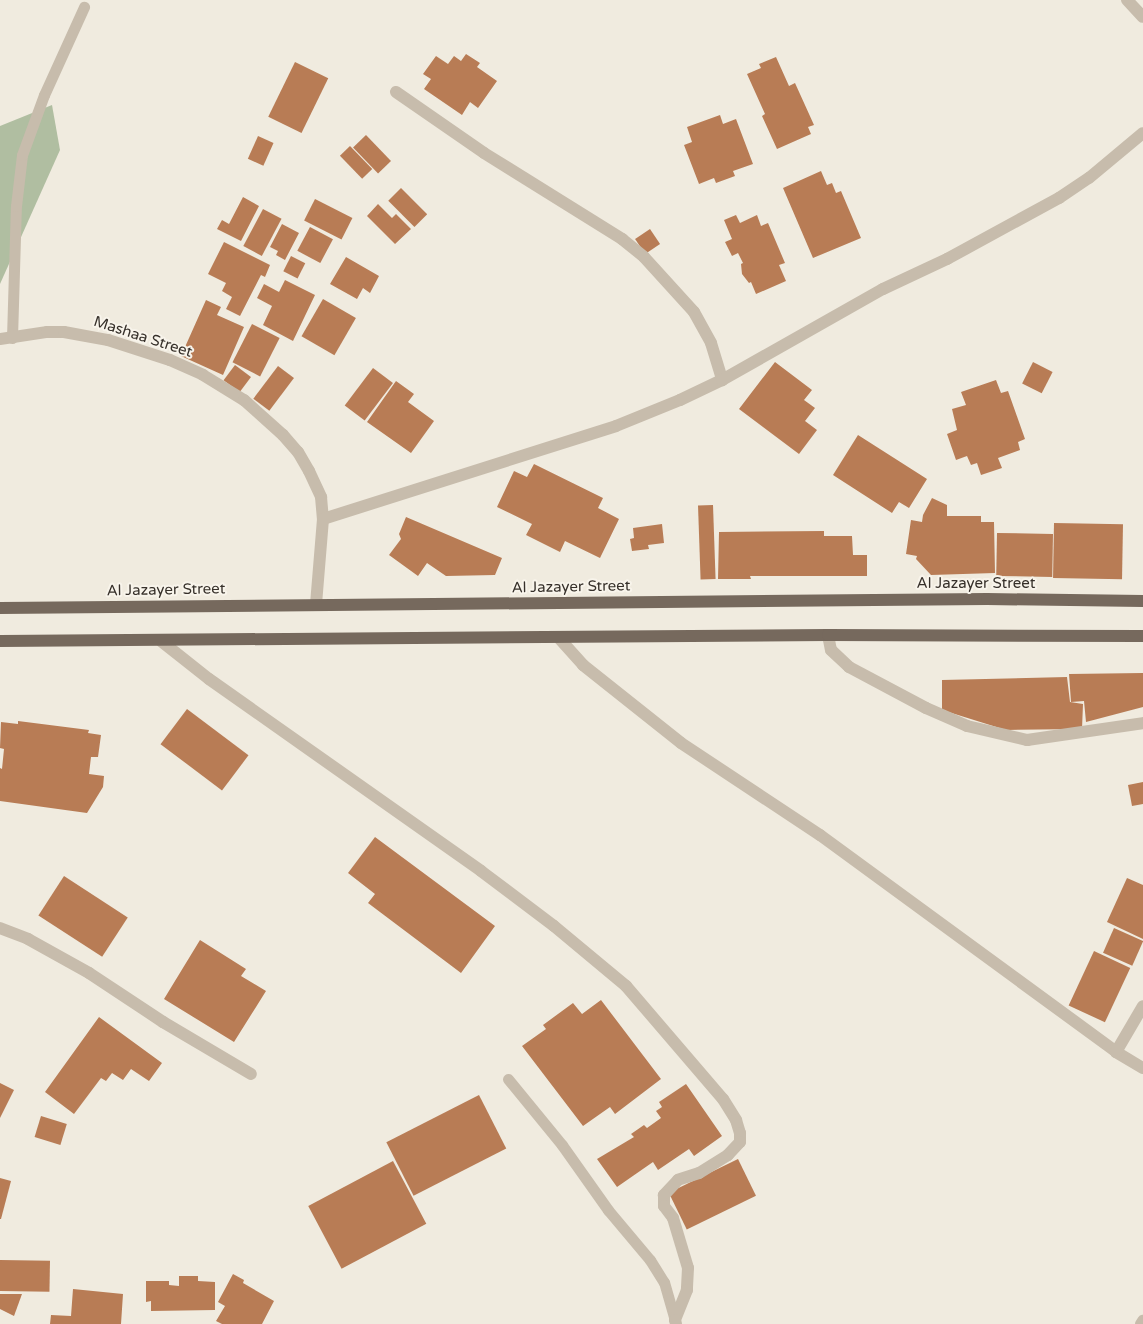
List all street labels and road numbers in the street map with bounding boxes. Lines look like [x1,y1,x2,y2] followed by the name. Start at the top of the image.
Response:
[91,313,195,361] street label: Mashaa Street
[917,575,1035,593] street label: Al Jazayer Street
[511,577,631,597] street label: Al Jazayer Street
[106,580,226,600] street label: Al Jazayer Street

